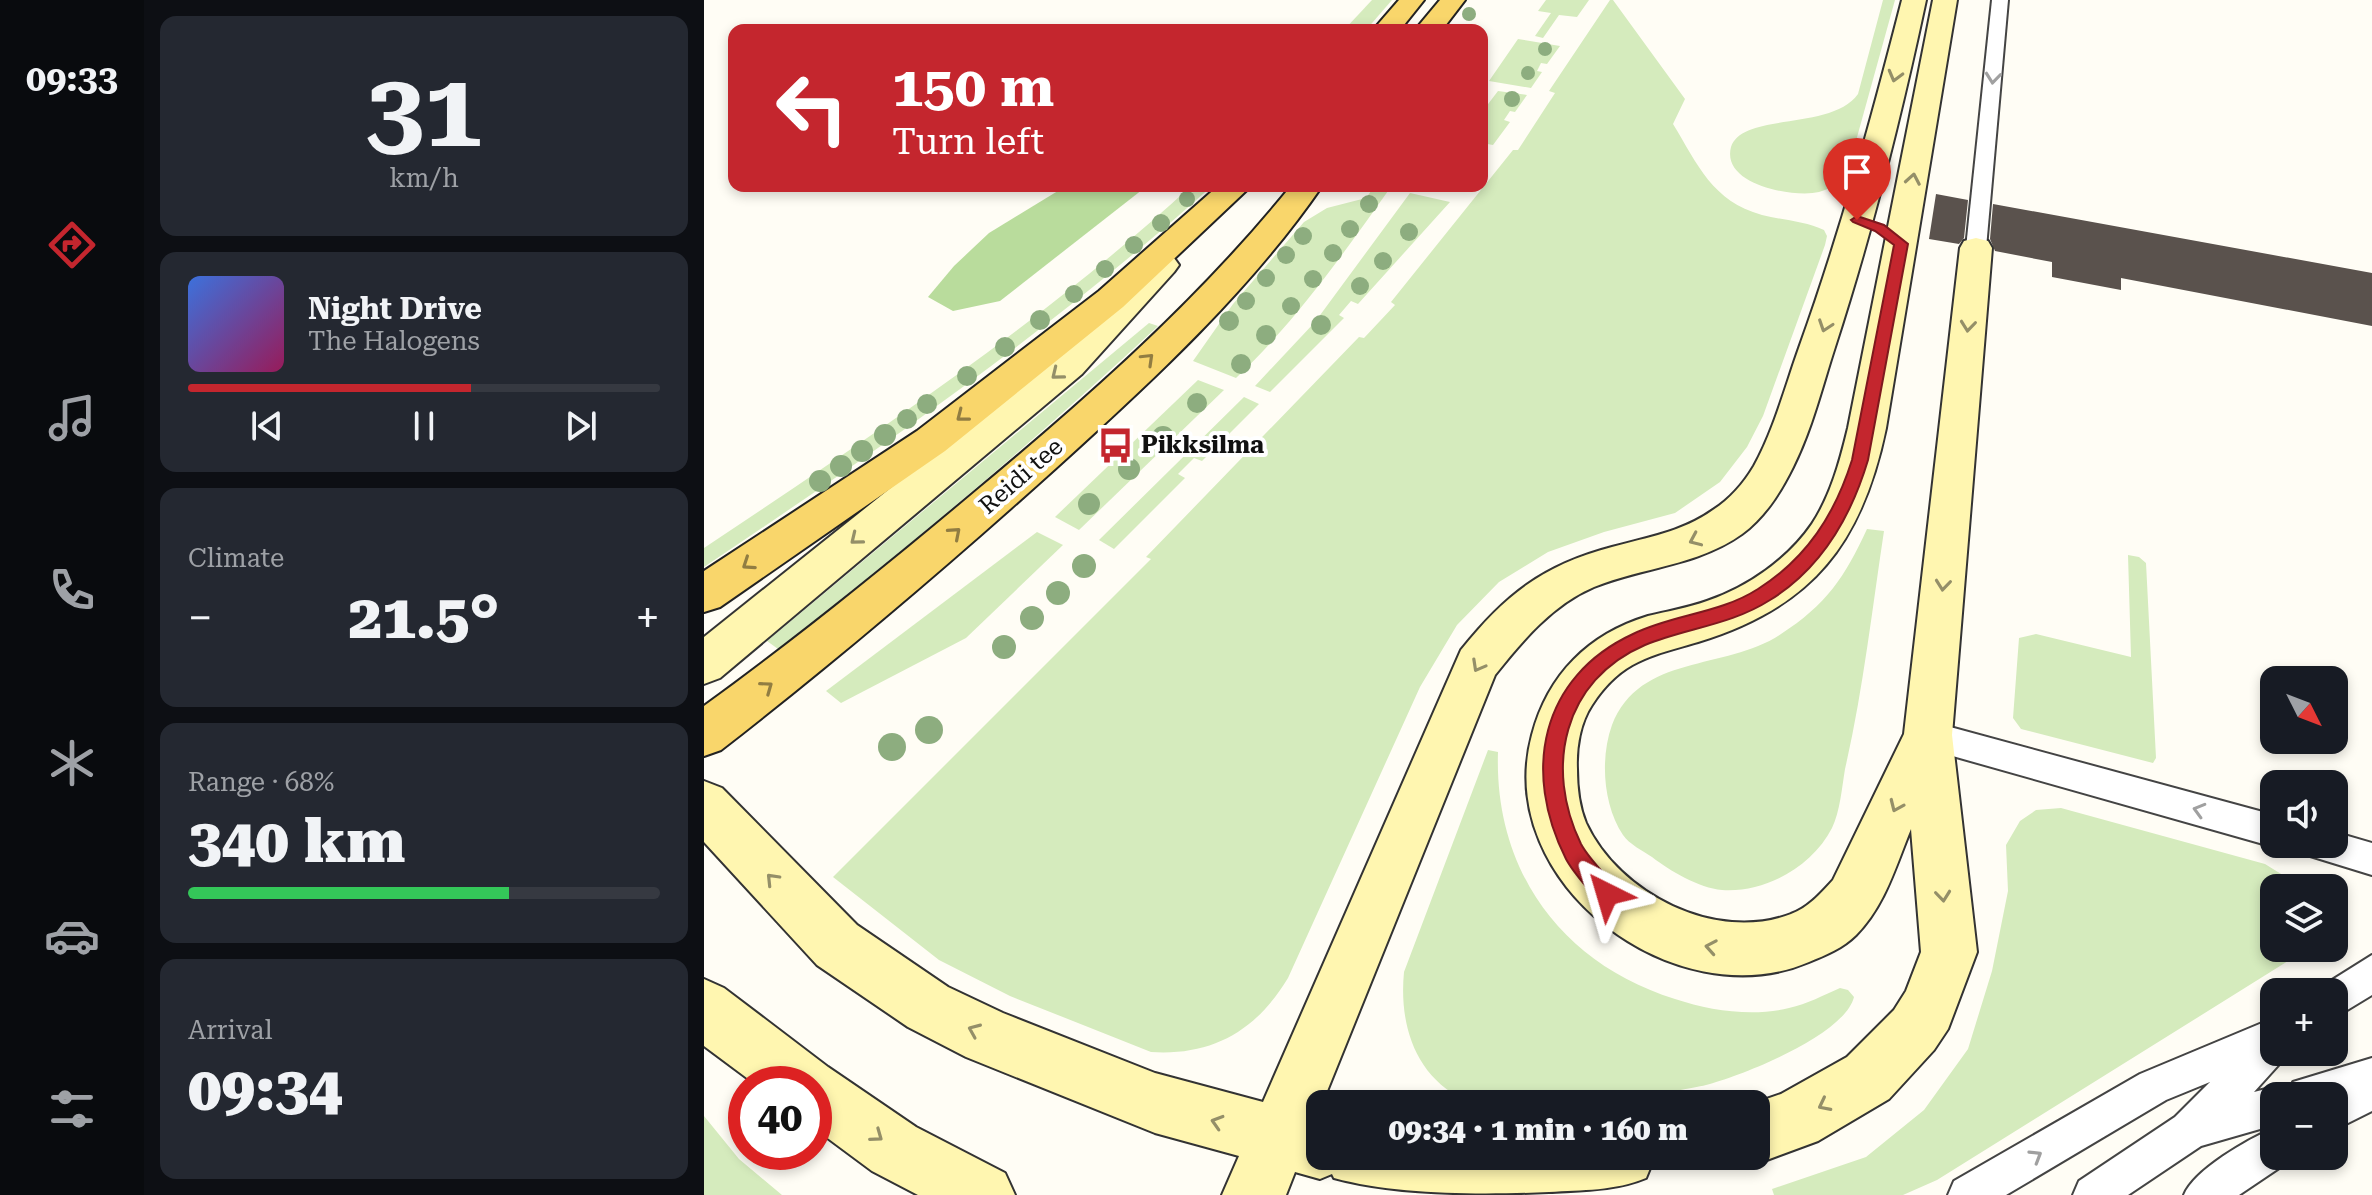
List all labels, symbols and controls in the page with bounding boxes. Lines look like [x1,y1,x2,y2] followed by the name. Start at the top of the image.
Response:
[366,50,482,171] text: 31
[892,54,1054,120] text: 150 m
[760,56,864,160] icon: left
[26,58,118,100] text: 09:33
[1888,68,1905,82] one-way arrow
[1984,72,2001,85] one-way arrow
[892,121,1044,163] text: Turn left
[1823,138,1891,220] pin
[1835,150,1879,194] icon: arrive
[389,163,459,193] text: km/h
[1903,172,1920,185] one-way arrow
[44,217,100,273] icon: directions
[308,291,482,326] text: Night Drive
[1818,318,1835,332] one-way arrow
[1960,320,1977,333] one-way arrow
[308,326,480,356] text: The Halogens
[1139,354,1153,369] one-way arrow
[1052,364,1067,379] one-way arrow
[44,390,100,446] icon: music
[245,404,289,448] icon: previous
[402,404,446,448] icon: pause
[559,404,603,448] icon: next
[957,406,971,421] one-way arrow
[1096,426,1134,464] bus stop icon: Pikksilma
[1141,431,1264,459] place label: Pikksilma
[974,432,1068,520] street label: Reidi tee
[850,529,865,543] one-way arrow
[945,529,960,543] one-way arrow
[1688,530,1703,546] one-way arrow
[188,543,284,573] text: Climate
[743,554,757,569] one-way arrow
[44,562,100,618] icon: phone
[1934,579,1951,592] one-way arrow
[349,582,499,653] text: 21.5°
[188,592,213,644] text: −
[635,592,660,644] text: +
[1473,658,1488,672] one-way arrow
[2260,666,2348,754] north arrow
[2260,666,2348,1170] map controls
[758,683,773,697] one-way arrow
[44,735,100,791] icon: climate
[188,767,334,797] text: Range · 68%
[2260,770,2348,858] button: sound
[1890,798,1906,812] one-way arrow
[2192,803,2206,819] one-way arrow
[188,806,405,877] text: 340 km
[1565,852,1649,936] position arrow
[767,874,781,888] one-way arrow
[2260,874,2348,962] button: layers
[1935,890,1952,903] one-way arrow
[44,908,100,964] icon: car
[1705,940,1718,957] one-way arrow
[2260,978,2348,1066] button: +
[188,1015,273,1045] text: Arrival
[968,1024,982,1040] one-way arrow
[188,1054,342,1125] text: 09:34
[728,1066,832,1170] speed limit sign: 40
[44,1081,100,1137] icon: filters
[2260,1082,2348,1170] button: −
[1818,1095,1833,1110] one-way arrow
[1388,1112,1688,1147] text: 09:34 · 1 min · 160 m
[1211,1115,1225,1131] one-way arrow
[869,1126,883,1141] one-way arrow
[2027,1150,2042,1166] one-way arrow

